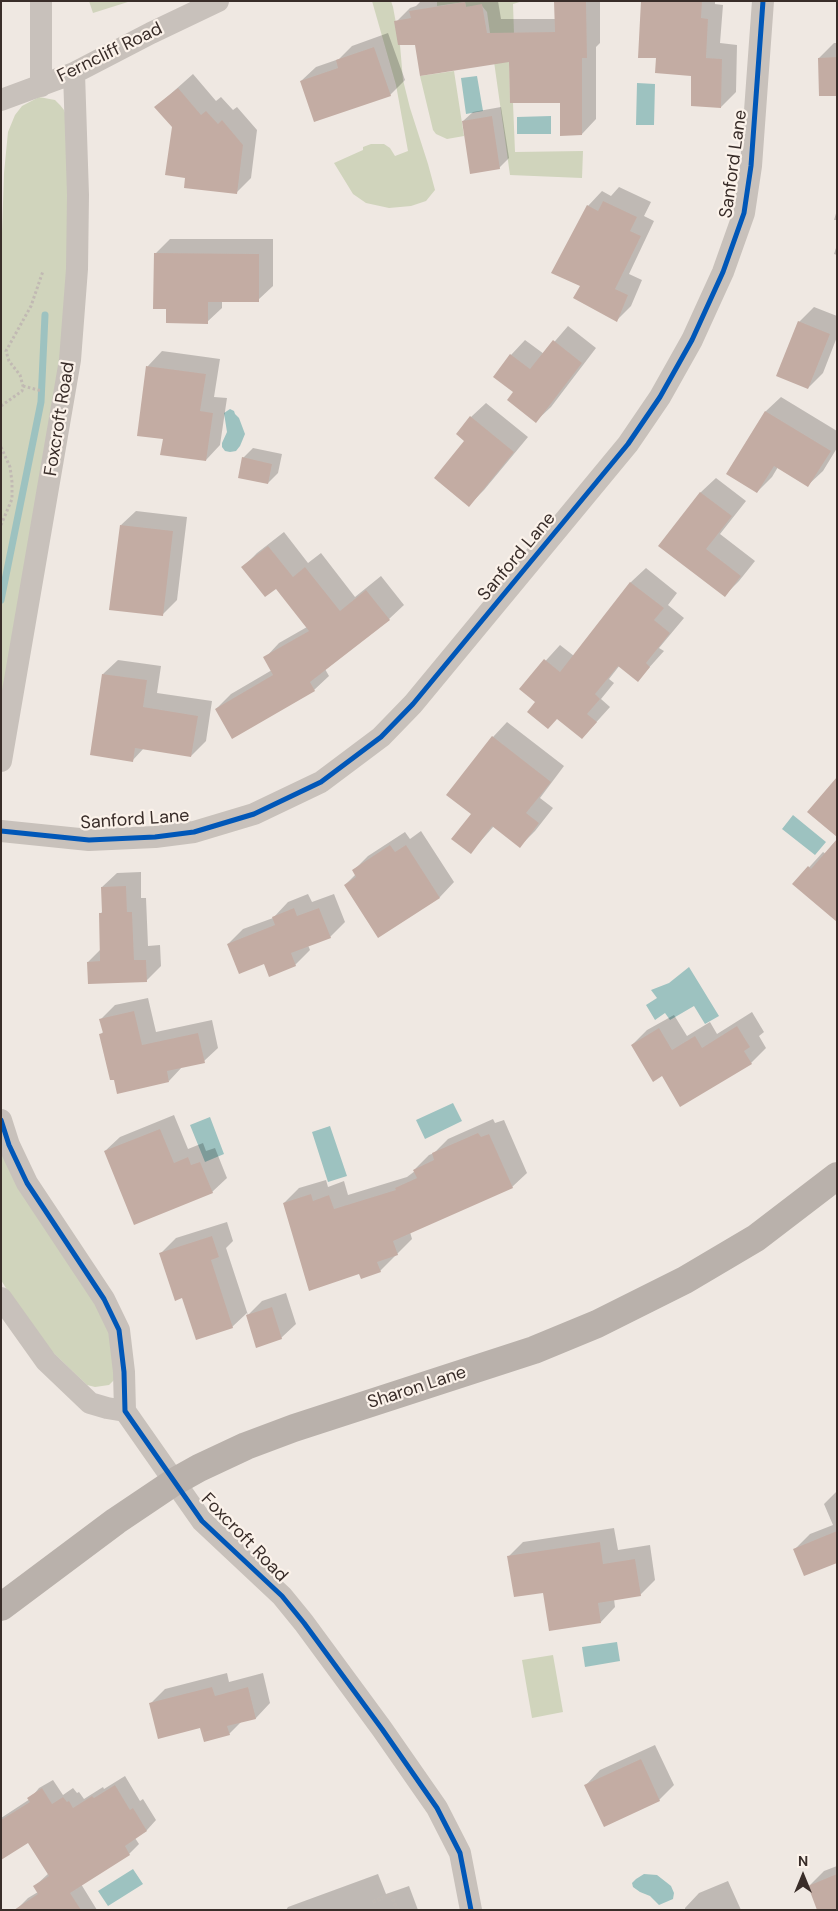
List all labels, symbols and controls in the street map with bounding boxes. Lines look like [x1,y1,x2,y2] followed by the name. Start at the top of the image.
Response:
[54,18,166,88] street label: Ferncliff Road
[716,108,752,220] street label: Sanford Lane
[40,360,80,478] street label: Foxcroft Road
[474,508,560,606] street label: Sanford Lane
[80,805,190,835] street label: Sanford Lane
[365,1362,469,1414] street label: Sharon Lane
[196,1489,292,1587] street label: Foxcroft Road
[778,1851,828,1901] north arrow
[798,1852,808,1870] text: N

